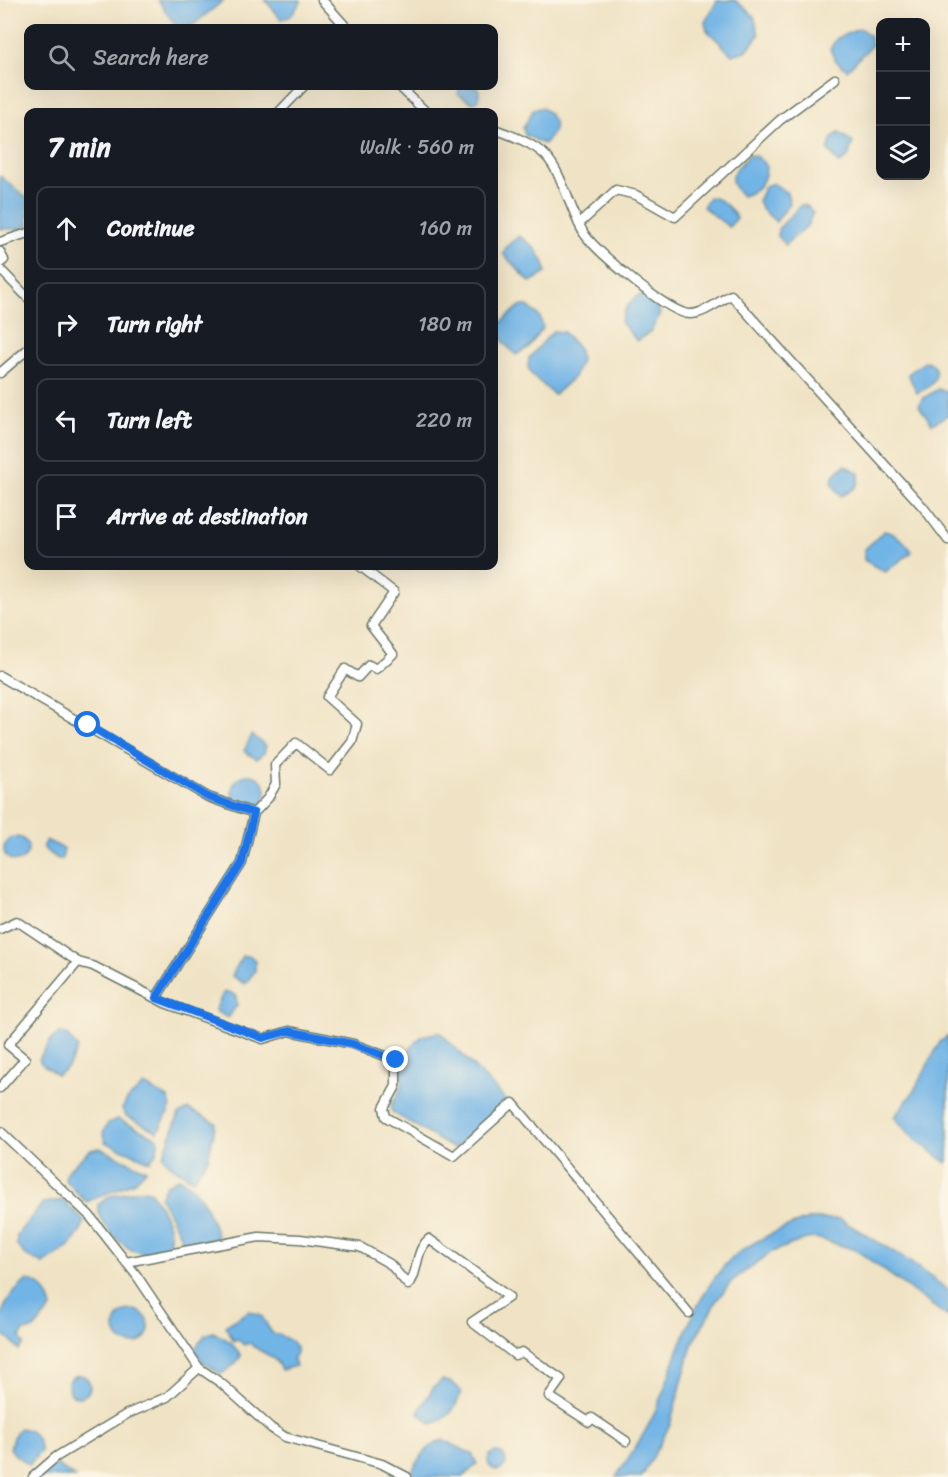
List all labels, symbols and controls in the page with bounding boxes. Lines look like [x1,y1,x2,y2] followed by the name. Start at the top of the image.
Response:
[876,18,930,180] map controls
[876,18,930,72] button: +
[24,24,498,90] search box
[93,38,209,77] text: Search here
[45,41,78,74] icon: search
[876,72,930,126] button: −
[48,124,111,170] text: 7 min
[876,126,930,180] button: layers
[360,130,474,165] text: Walk · 560 m
[107,209,195,248] text: Continue
[419,211,472,246] text: 160 m
[50,212,83,245] icon: ahead
[107,305,202,344] text: Turn right
[418,307,472,342] text: 180 m
[50,308,83,341] icon: right
[107,401,192,440] text: Turn left
[416,403,472,438] text: 220 m
[50,404,83,437] icon: left
[107,497,308,536] text: Arrive at destination
[50,500,83,533] icon: arrive
[74,711,100,737] route start
[382,1046,408,1072] route end

